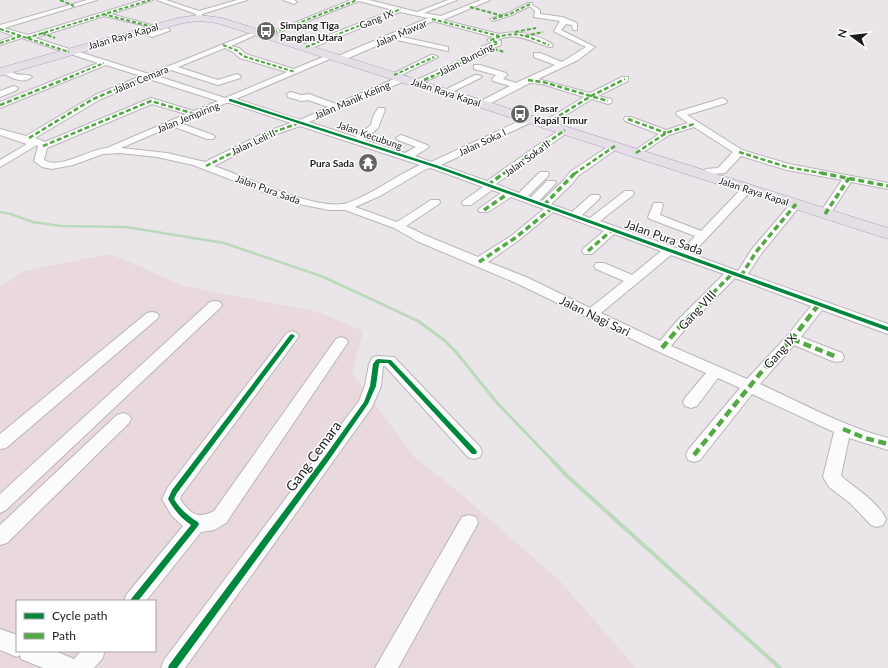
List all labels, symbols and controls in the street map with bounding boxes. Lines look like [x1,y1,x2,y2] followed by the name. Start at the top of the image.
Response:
[358,7,395,31] street label: Gang IX
[832,16,872,56] north arrow
[373,17,429,49] street label: Jalan Mawar
[280,19,343,43] place label: Simpang Tiga Panglan Utara
[86,20,160,52] street label: Jalan Raya Kapal
[255,20,277,42] bus stop icon: Simpang Tiga Panglan Utara
[834,28,849,39] text: N
[437,40,495,78] street label: Jalan Buncing
[112,63,170,95] street label: Jalan Cemara
[410,75,482,109] street label: Jalan Raya Kapal
[312,79,392,121] street label: Jalan Manik Keling
[155,99,221,135] street label: Jalan Jempiring
[534,102,588,126] place label: Pasar Kapal Timur
[509,103,531,125] bus stop icon: Pasar Kapal Timur
[336,118,404,152] street label: Jalan Kecubung
[456,126,508,158] street label: Jalan Soka I
[229,127,277,157] street label: Jalan Leli II
[502,137,552,179] street label: Jalan Soka II
[357,152,379,174] temple icon: Pura Sada
[310,157,354,169] place label: Pura Sada
[234,172,302,206] street label: Jalan Pura Sada
[718,174,790,208] street label: Jalan Raya Kapal
[623,216,705,258] street label: Jalan Pura Sada
[675,287,719,333] street label: Gang VIII
[557,293,633,339] street label: Jalan Nagi Sari
[760,330,800,372] street label: Gang IX
[282,417,344,495] street label: Gang Cemara
[16,600,156,652] legend
[52,608,107,623] text: Cycle path
[52,628,76,643] text: Path

